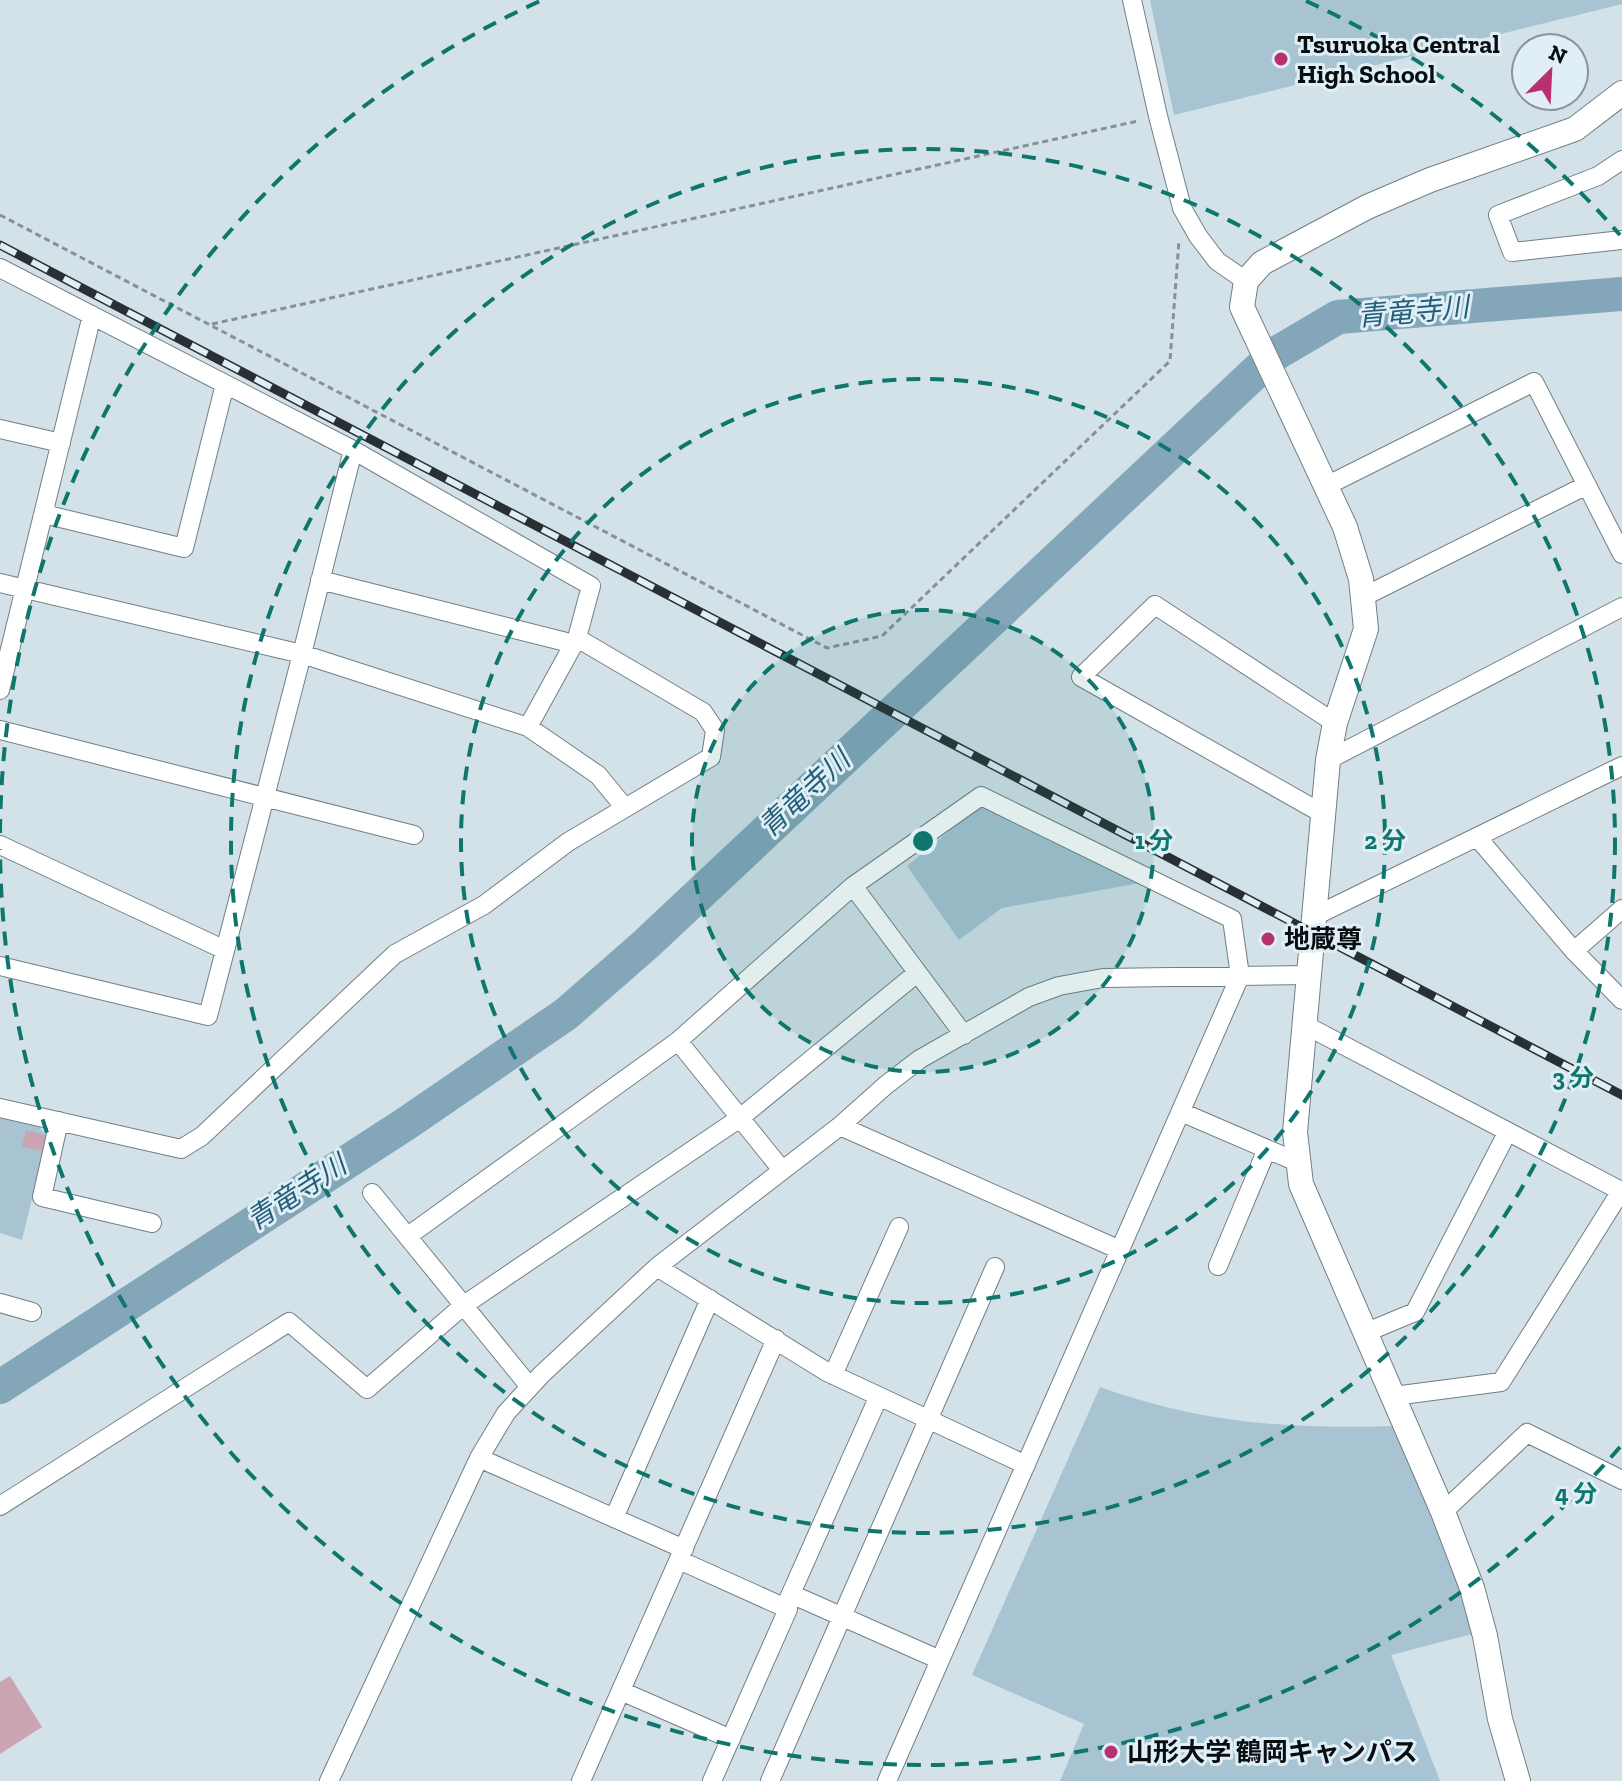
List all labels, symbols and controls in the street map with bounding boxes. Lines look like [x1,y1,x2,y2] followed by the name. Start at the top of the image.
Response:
[1297,28,1500,90] place label: Tsuruoka Central High School
[1510,32,1590,112] north arrow
[1545,38,1571,70] text: N
[1272,50,1290,68] marker: Tsuruoka Central High School
[1356,290,1473,333] water label: 青竜寺川
[752,741,859,844] water label: 青竜寺川
[1135,826,1173,855] text: 1 分
[1364,826,1406,855] text: 2 分
[909,827,937,855] centre of rings
[1284,923,1362,955] place label: 地蔵尊
[1259,930,1277,948] marker: 地蔵尊
[1552,1063,1594,1092] text: 3 分
[240,1146,355,1237] water label: 青竜寺川
[1555,1479,1597,1508] text: 4 分
[1127,1736,1418,1768] place label: 山形大学 鶴岡キャンパス
[1102,1743,1120,1761] marker: 山形大学 鶴岡キャンパス

